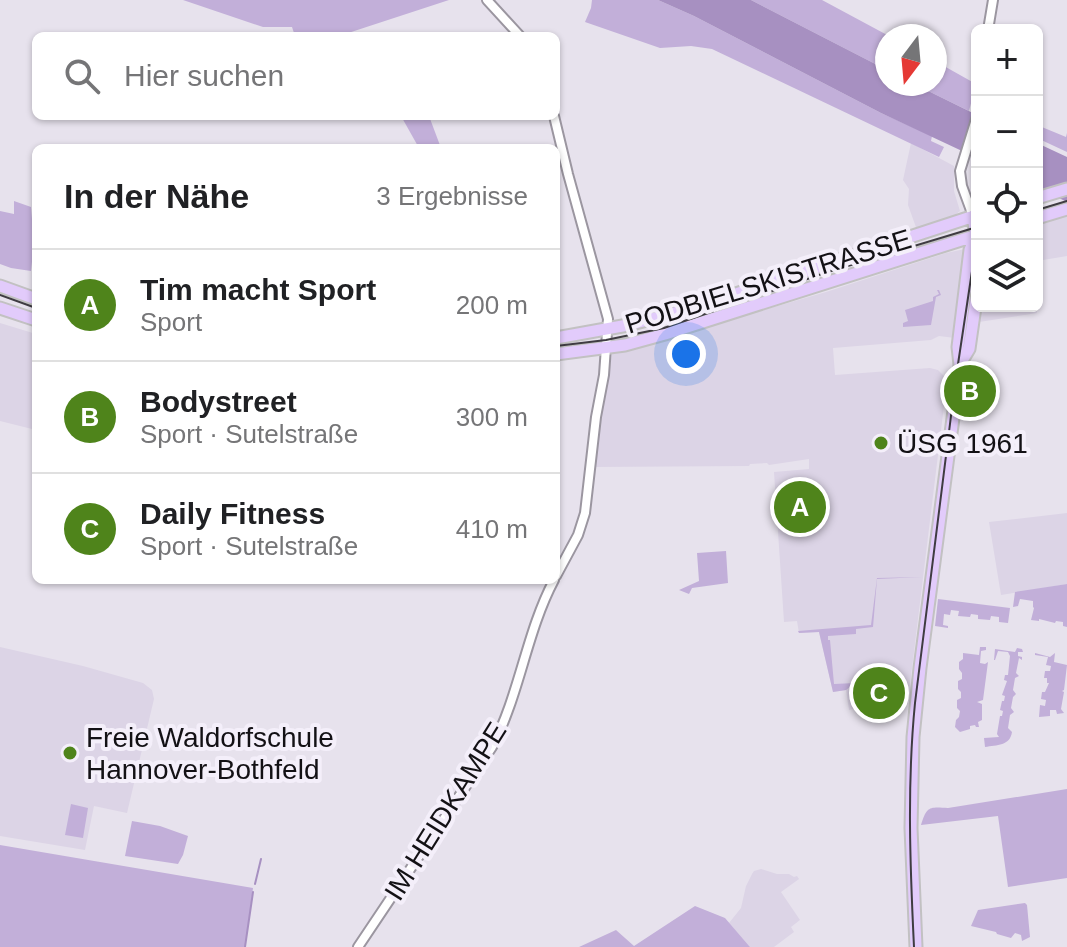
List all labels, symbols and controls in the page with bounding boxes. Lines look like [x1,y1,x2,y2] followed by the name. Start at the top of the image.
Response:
[875,24,947,96] north arrow
[971,24,1043,312] map controls
[971,24,1043,96] button: +
[32,32,560,120] search box
[60,54,104,98] icon: search
[124,59,284,92] text: Hier suchen
[971,96,1043,168] button: −
[971,168,1043,240] button: locate
[64,177,249,215] text: In der Nähe
[376,181,528,211] text: 3 Ergebnisse
[621,223,915,340] street label: PODBIELSKISTRASSE
[971,240,1043,312] button: layers
[140,273,376,306] text: Tim macht Sport
[81,290,99,320] text: A
[456,290,528,320] text: 200 m
[140,307,202,337] text: Sport
[666,334,706,374] your location
[944,361,996,421] pin: B
[140,385,297,418] text: Bodystreet
[81,402,99,432] text: B
[456,402,528,432] text: 300 m
[140,419,358,449] text: Sport · Sutelstraße
[897,428,1028,459] place label: ÜSG 1961
[872,434,890,452] marker: ÜSG 1961
[774,477,826,537] pin: A
[140,497,325,530] text: Daily Fitness
[81,514,99,544] text: C
[456,514,528,544] text: 410 m
[140,531,358,561] text: Sport · Sutelstraße
[853,663,905,723] pin: C
[378,717,513,906] street label: IM HEIDKAMPE
[86,722,334,785] place label: Freie Waldorfschule Hannover-Bothfeld
[61,744,79,762] marker: Freie Waldorfschule Hannover-Bothfeld

